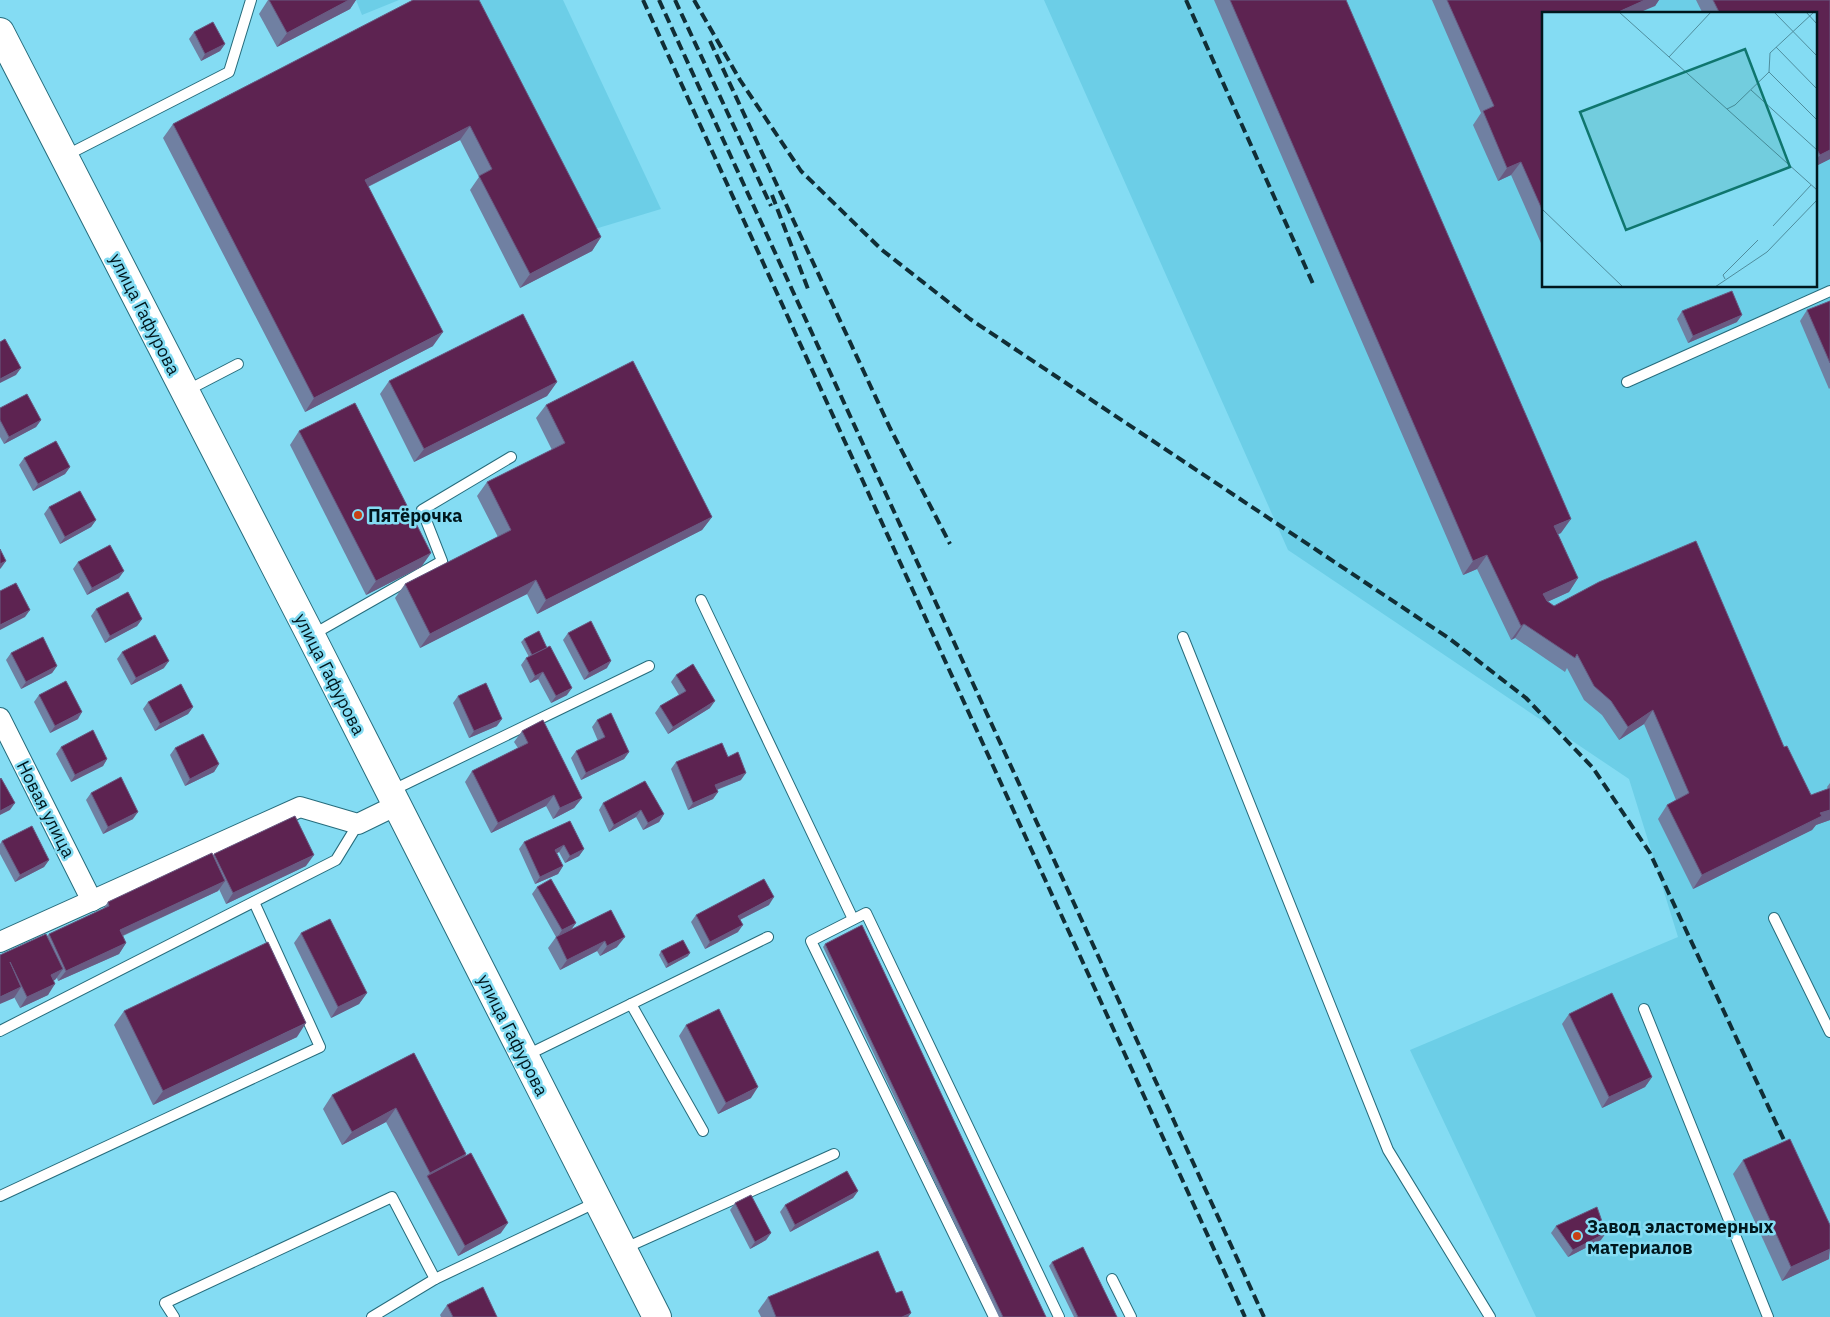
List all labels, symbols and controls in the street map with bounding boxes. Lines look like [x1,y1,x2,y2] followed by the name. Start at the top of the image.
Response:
[1542,12,1818,288] inset map
[104,249,186,379] street label: улица Гафурова
[368,504,462,527] place label: Пятёрочка
[352,509,364,521] marker: Пятёрочка
[289,609,371,739] street label: улица Гафурова
[12,757,81,862] street label: Новая улица
[472,970,554,1100] street label: улица Гафурова
[1587,1215,1774,1259] place label: Завод эластомерных материалов
[1571,1230,1583,1242] marker: Завод эластомерных материалов

